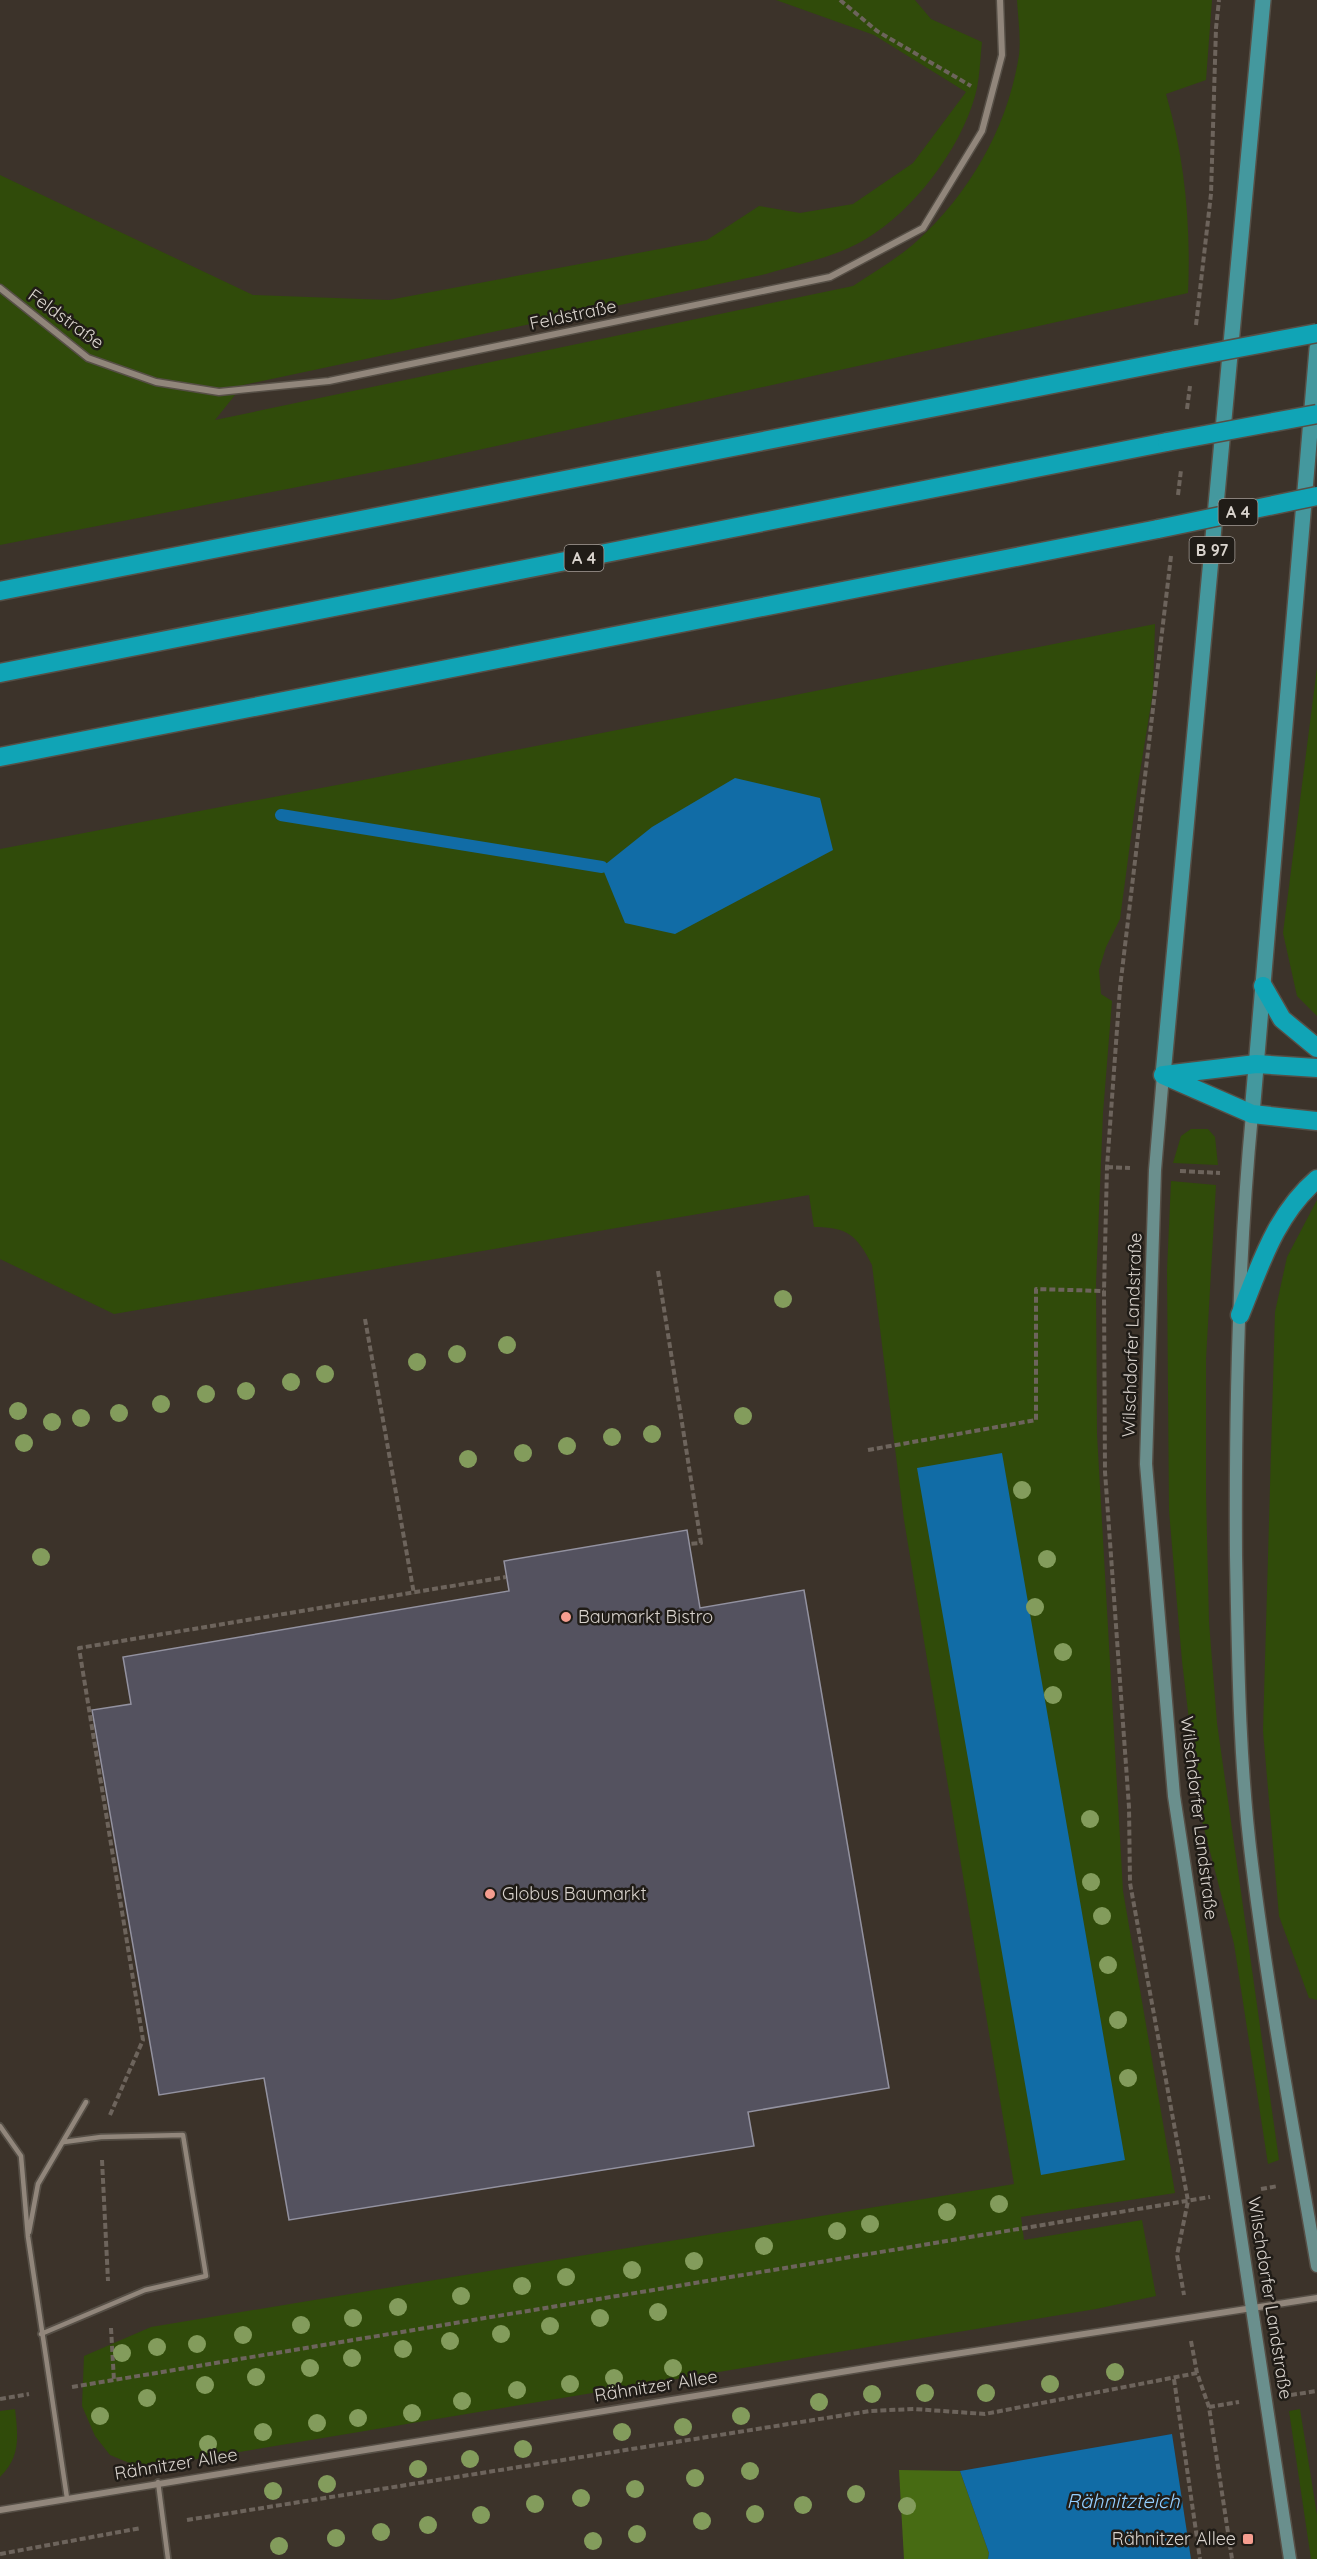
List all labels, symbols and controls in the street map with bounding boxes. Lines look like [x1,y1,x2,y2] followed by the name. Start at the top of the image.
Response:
[24,283,109,354] street label: Feldstraße
[527,294,618,335] street label: Feldstraße
[1218,499,1258,525] road number: A 4
[1190,537,1234,563] road number: B 97
[564,545,604,571] road number: A 4
[1116,1232,1147,1438] street label: Wilschdorfer Landstraße
[578,1605,713,1628] place label: Baumarkt Bistro
[559,1610,573,1624] marker: Baumarkt Bistro
[1176,1715,1223,1921] street label: Wilschdorfer Landstraße
[502,1882,647,1905] place label: Globus Baumarkt
[483,1887,497,1901] marker: Globus Baumarkt
[1243,2195,1298,2401] street label: Wilschdorfer Landstraße
[593,2364,719,2407] street label: Rähnitzer Allee
[113,2442,239,2485] street label: Rähnitzer Allee
[1066,2488,1180,2513] water label: Rähnitzteich
[1112,2527,1236,2550] place label: Rähnitzer Allee
[1241,2532,1255,2546] marker: Rähnitzer Allee

